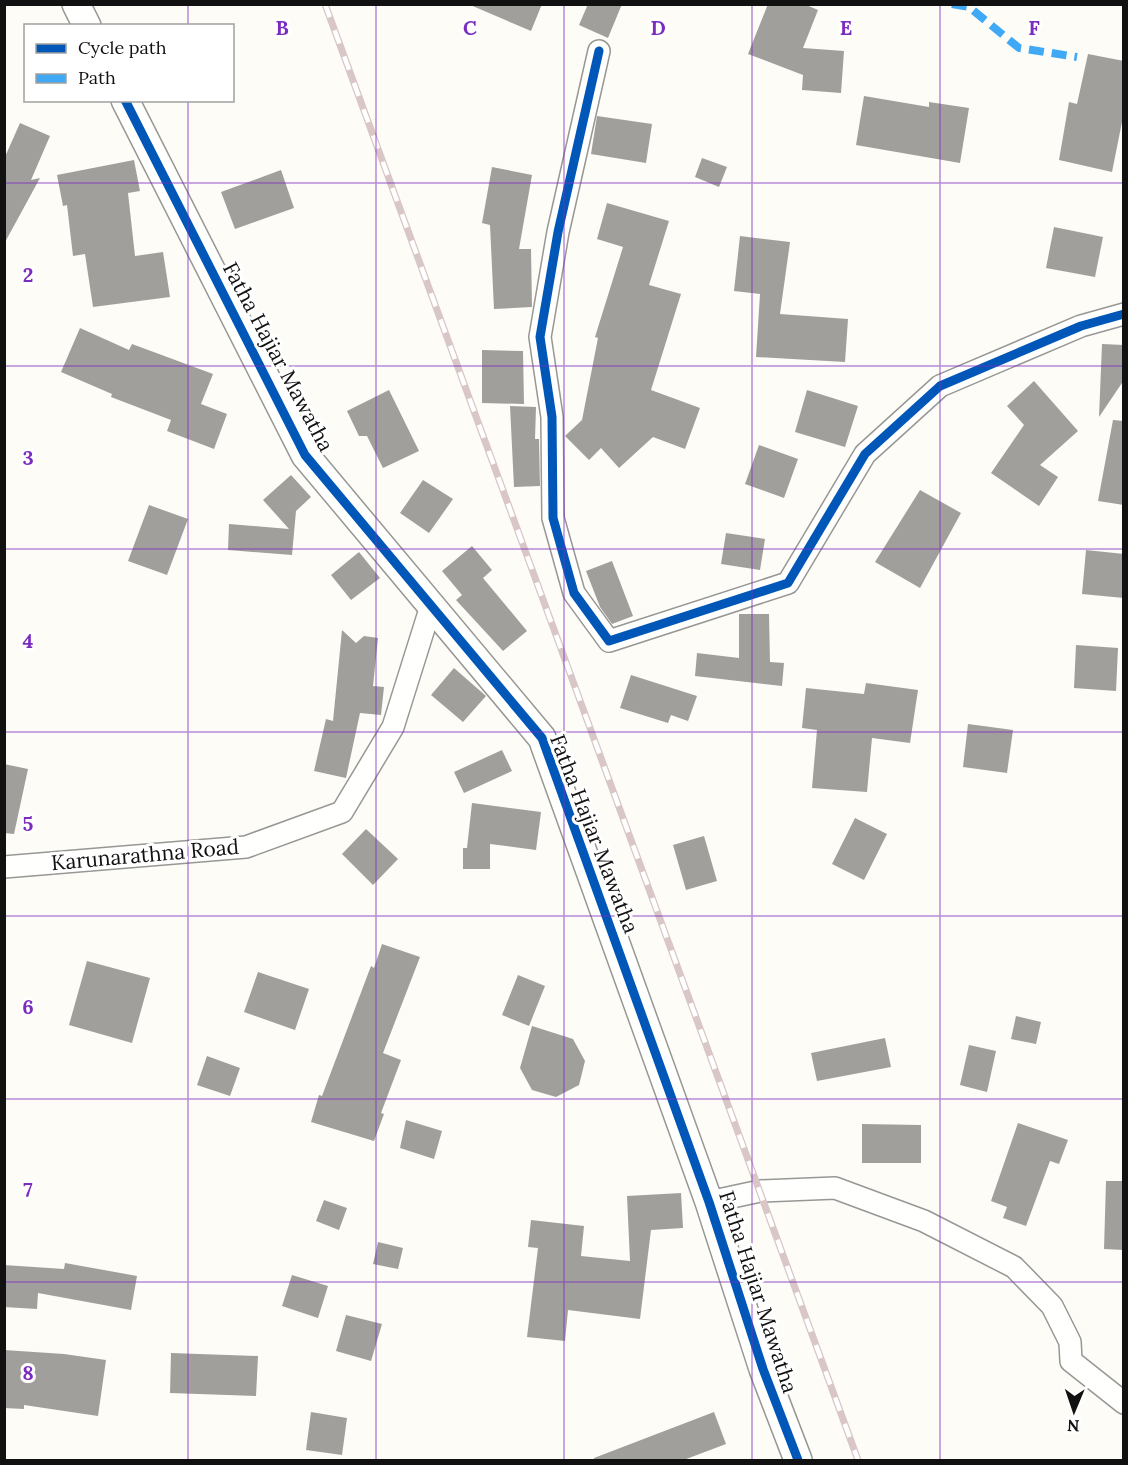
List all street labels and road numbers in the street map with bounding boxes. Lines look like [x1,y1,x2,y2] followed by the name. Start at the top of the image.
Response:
[217,257,340,456] street label: Fatha Hajiar Mawatha
[544,731,645,937] street label: Fatha Hajiar Mawatha
[50,833,240,876] street label: Karunarathna Road
[713,1187,804,1396] street label: Fatha Hajiar Mawatha

